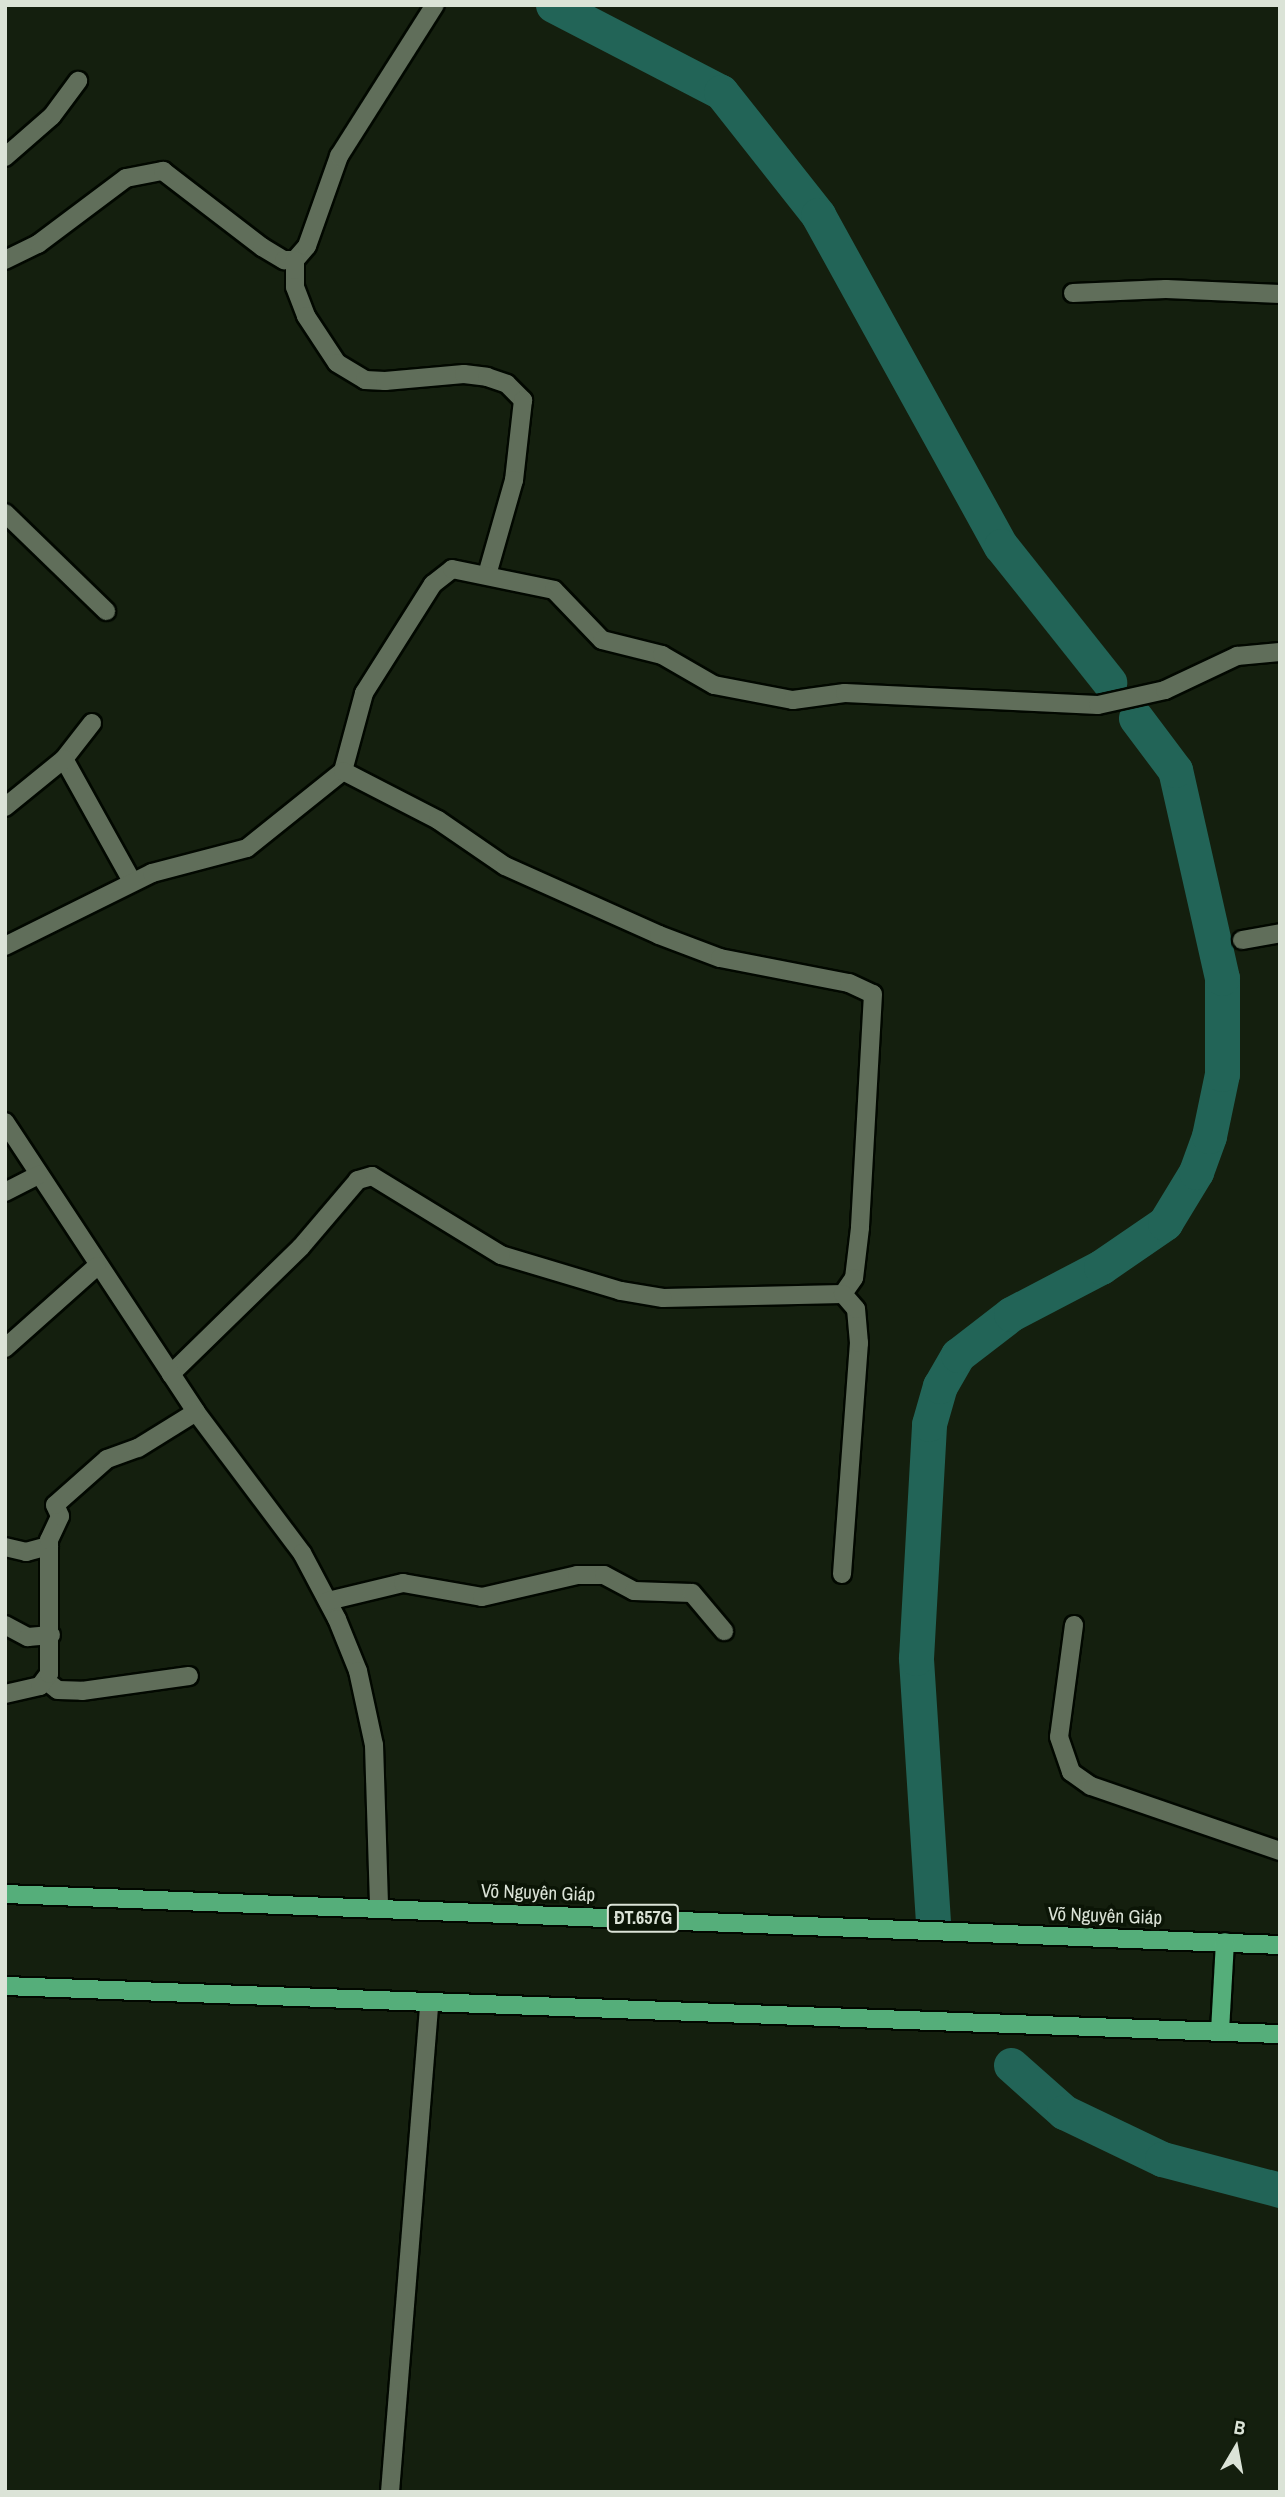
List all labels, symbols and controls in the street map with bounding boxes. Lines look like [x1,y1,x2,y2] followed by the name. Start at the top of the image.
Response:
[480,1880,596,1906] street label: Võ Nguyên Giáp
[1047,1903,1163,1929] street label: Võ Nguyên Giáp
[606,1904,680,1932] road number: ĐT.657G
[1201,2413,1271,2483] north arrow
[1232,2414,1247,2441] text: B

